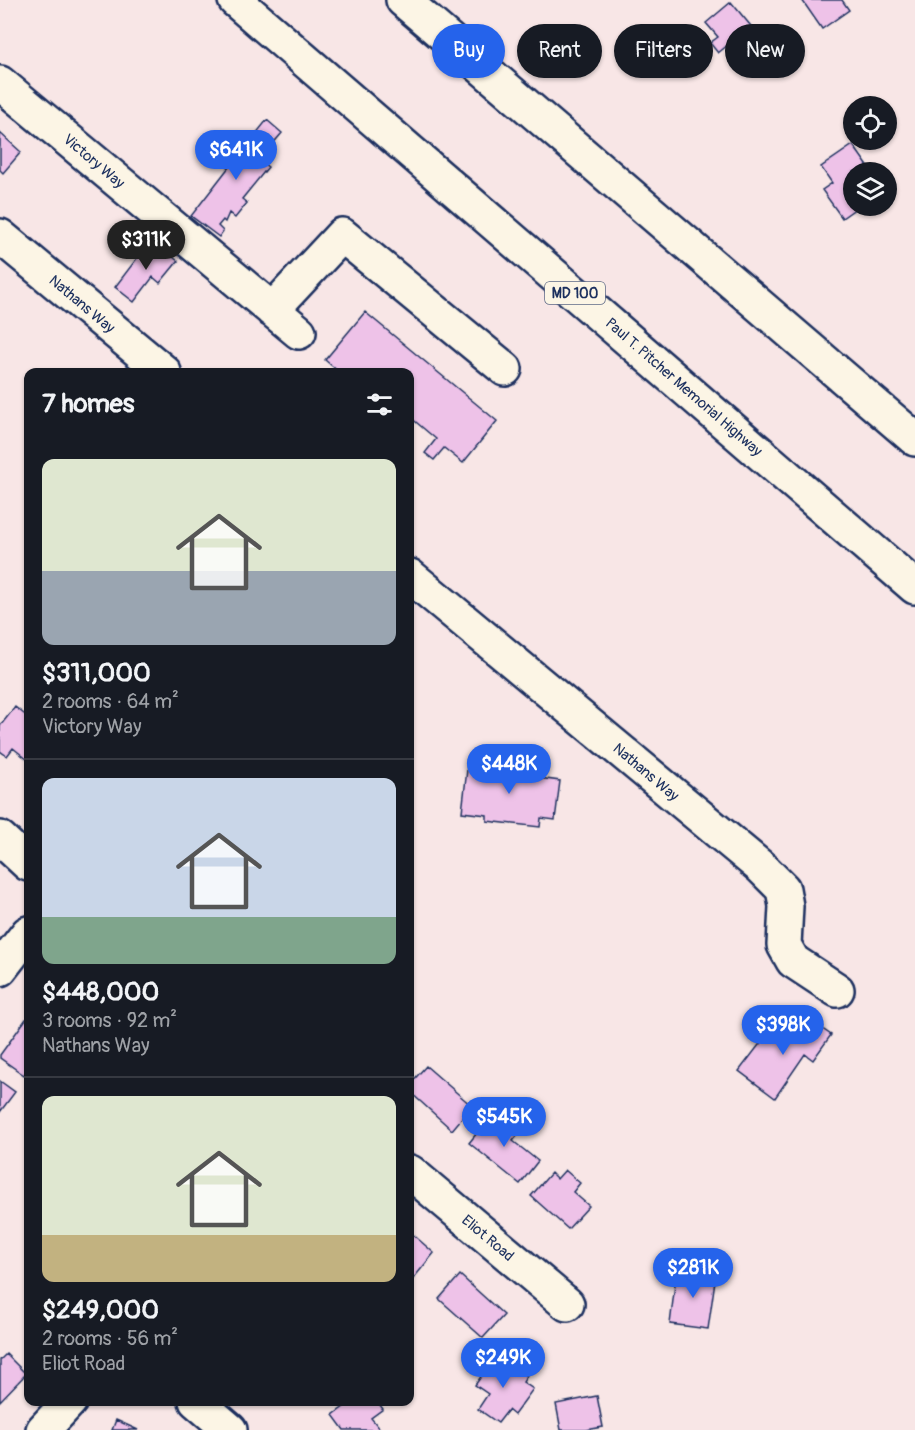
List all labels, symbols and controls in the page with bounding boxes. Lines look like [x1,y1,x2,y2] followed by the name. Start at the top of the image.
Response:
[432,24,505,78] chip: Buy
[517,24,602,78] chip: Rent
[614,24,713,78] chip: Filters
[725,24,805,78] chip: New
[843,96,897,216] map controls
[843,96,897,150] button: locate
[59,130,129,193] street label: Victory Way
[194,130,278,181] pin: $641K
[209,137,263,162] text: $641K
[843,162,897,216] button: layers
[104,220,188,271] pin: $311K
[121,227,171,252] text: $311K
[45,271,119,338] street label: Nathans Way
[545,282,605,304] road number: MD 100
[601,314,767,461] street label: Paul T. Pitcher Memorial Highway
[42,388,134,420] text: 7 homes
[363,388,396,421] icon: filters
[165,498,273,606] icon: home
[42,657,151,689] text: $311,000
[42,689,179,714] text: 2 rooms · 64 m²
[42,714,141,739] text: Victory Way
[609,739,683,806] street label: Nathans Way
[467,744,551,795] pin: $448K
[481,751,537,776] text: $448K
[165,817,273,925] icon: home
[42,976,159,1008] text: $448,000
[741,1005,825,1056] pin: $398K
[42,1008,177,1033] text: 3 rooms · 92 m²
[756,1012,810,1037] text: $398K
[42,1033,149,1058] text: Nathans Way
[462,1097,546,1148] pin: $545K
[476,1104,532,1129] text: $545K
[165,1135,273,1243] icon: home
[458,1211,518,1266] street label: Eliot Road
[651,1248,735,1299] pin: $281K
[667,1255,719,1280] text: $281K
[42,1294,159,1326] text: $249,000
[42,1326,178,1351] text: 2 rooms · 56 m²
[461,1338,545,1389] pin: $249K
[475,1345,531,1370] text: $249K
[42,1351,125,1376] text: Eliot Road

